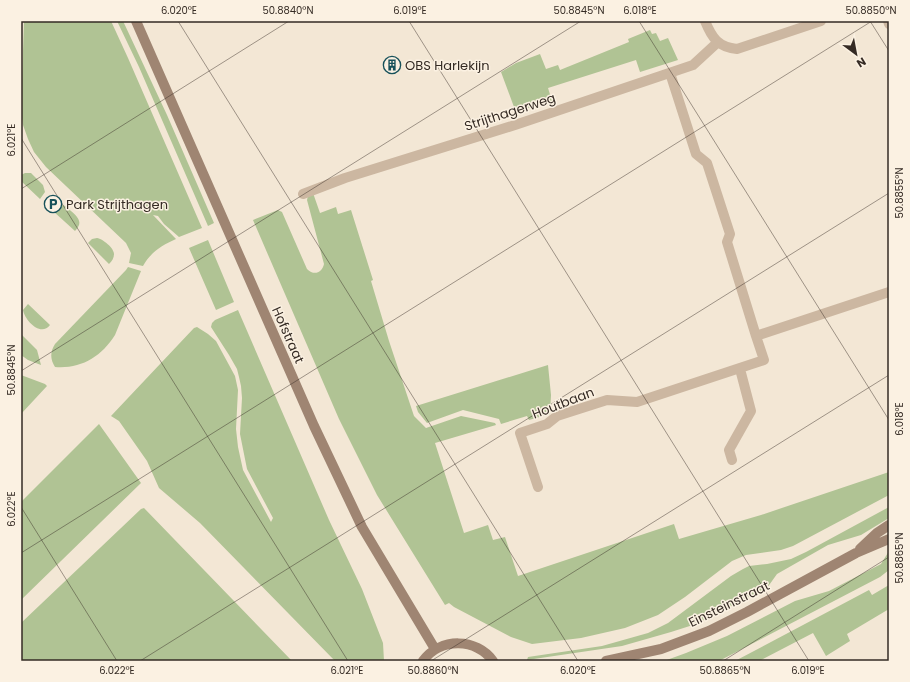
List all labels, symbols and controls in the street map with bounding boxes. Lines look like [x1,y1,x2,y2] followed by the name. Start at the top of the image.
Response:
[161,3,197,18] text: 6.020°E
[263,3,313,18] text: 50.8840°N
[393,3,427,18] text: 6.019°E
[554,3,604,18] text: 50.8845°N
[623,3,657,18] text: 6.018°E
[846,3,896,18] text: 50.8850°N
[836,34,876,74] north arrow
[854,54,869,71] text: N
[382,55,402,75] building icon: OBS Harlekijn
[405,56,490,75] place label: OBS Harlekijn
[462,88,558,136] street label: Strijthagerweg
[4,124,19,156] text: 6.021°E
[892,168,907,218] text: 50.8855°N
[43,194,63,214] parking icon: Park Strijthagen
[66,195,168,214] place label: Park Strijthagen
[267,304,309,367] street label: Hofstraat
[4,345,19,395] text: 50.8845°N
[529,382,597,424] street label: Houtbaan
[892,402,907,436] text: 6.018°E
[4,491,19,527] text: 6.022°E
[892,532,907,584] text: 50.8865°N
[685,576,773,632] street label: Einsteinstraat
[99,663,135,678] text: 6.022°E
[331,663,363,678] text: 6.021°E
[407,663,459,678] text: 50.8860°N
[560,663,596,678] text: 6.020°E
[699,663,751,678] text: 50.8865°N
[791,663,825,678] text: 6.019°E

